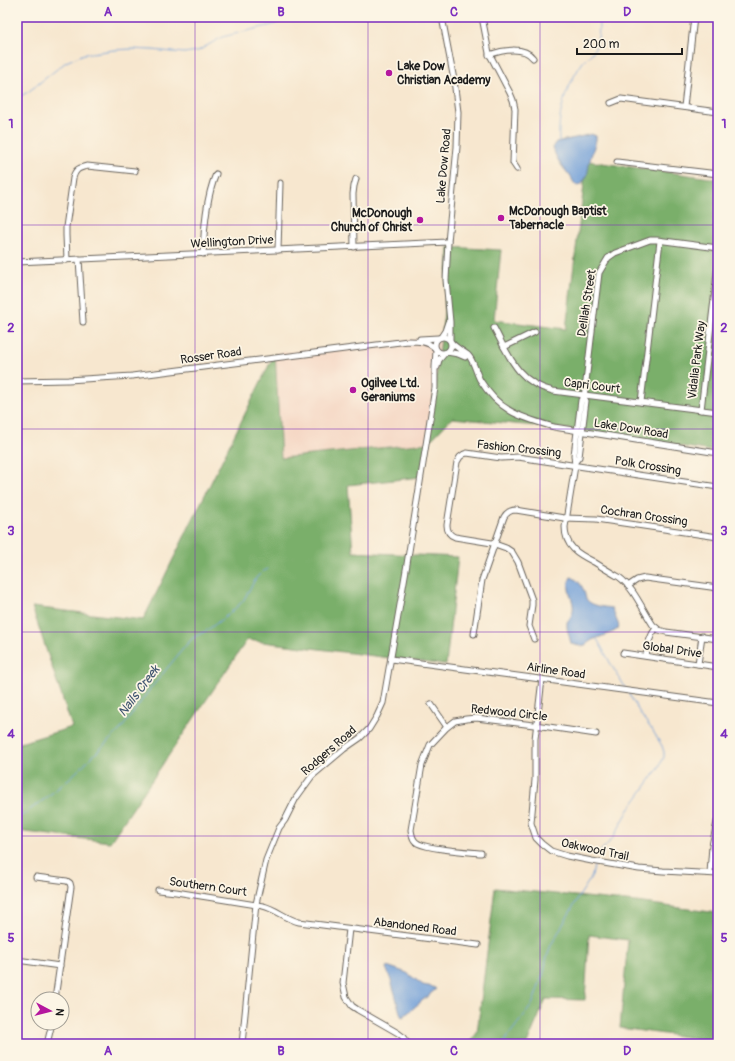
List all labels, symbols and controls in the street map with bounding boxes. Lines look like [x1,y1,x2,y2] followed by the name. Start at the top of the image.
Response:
[104,4,113,20] text: A
[277,4,285,20] text: B
[450,4,458,20] text: C
[623,4,631,20] text: D
[577,30,682,56] scale bar
[583,37,620,52] text: 200 m
[397,59,491,88] place label: Lake Dow Christian Academy
[384,68,394,78] marker: Lake Dow Christian Academy
[8,116,14,132] text: 1
[721,116,727,132] text: 1
[433,128,455,204] street label: Lake Dow Road
[508,204,608,233] place label: McDonough Baptist Tabernacle
[331,206,413,235] place label: McDonough Church of Christ
[496,213,506,223] marker: McDonough Baptist Tabernacle
[415,215,425,225] marker: McDonough Church of Christ
[190,232,274,252] street label: Wellington Drive
[574,268,600,338] street label: Delilah Street
[7,320,15,336] text: 2
[685,320,709,400] street label: Vidalia Park Way
[720,320,728,336] text: 2
[179,344,243,368] street label: Rosser Road
[563,375,621,397] street label: Capri Court
[361,376,420,405] place label: Ogilvee Ltd. Geraniums
[348,385,358,395] marker: Ogilvee Ltd. Geraniums
[593,416,669,442] street label: Lake Dow Road
[476,437,562,461] street label: Fashion Crossing
[614,453,682,479] street label: Polk Crossing
[599,502,689,530] street label: Cochran Crossing
[7,523,15,539] text: 3
[720,523,728,539] text: 3
[641,638,703,662] street label: Global Drive
[526,659,586,683] street label: Airline Road
[115,661,164,720] water label: Nails Creek
[470,702,548,724] street label: Redwood Circle
[298,723,360,779] street label: Rodgers Road
[7,726,15,742] text: 4
[720,726,728,742] text: 4
[560,836,630,865] street label: Oakwood Trail
[168,874,248,900] street label: Southern Court
[373,914,458,940] street label: Abandoned Road
[7,930,15,946] text: 5
[720,930,728,946] text: 5
[30,991,70,1031] north arrow
[52,1008,66,1017] text: N
[104,1043,113,1059] text: A
[277,1043,285,1059] text: B
[450,1043,458,1059] text: C
[623,1043,631,1059] text: D

